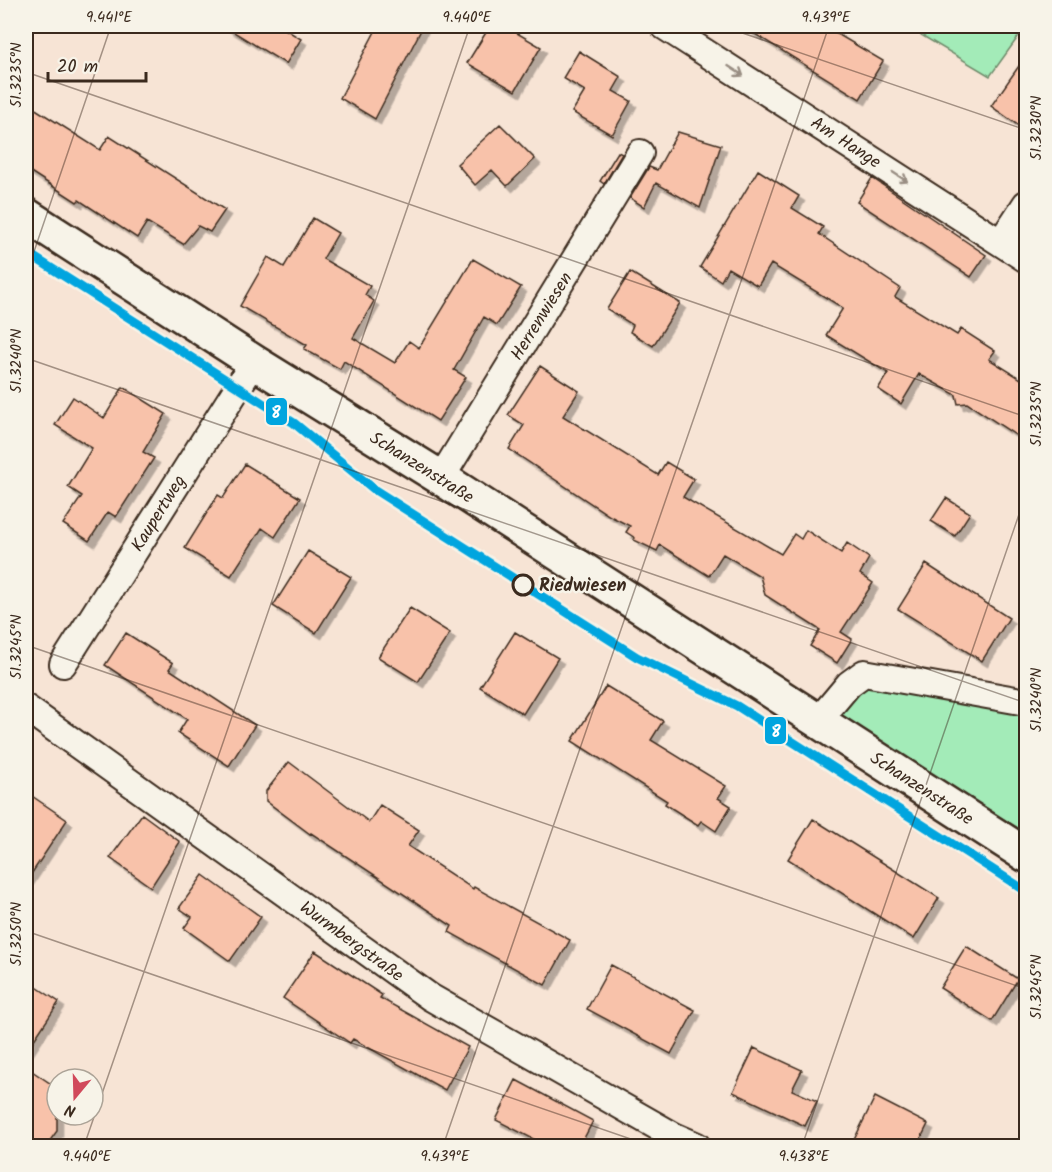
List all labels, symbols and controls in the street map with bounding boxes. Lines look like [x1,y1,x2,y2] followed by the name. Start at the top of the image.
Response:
[86,6,133,30] text: 9.441°E
[443,6,493,30] text: 9.440°E
[802,6,852,30] text: 9.439°E
[5,42,29,108] text: 51.3235°N
[48,45,146,83] scale bar
[57,53,98,82] text: 20 m
[727,66,744,78] one-way arrow
[1025,96,1049,160] text: 51.3230°N
[804,110,886,177] street label: Am Hange
[891,171,908,183] one-way arrow
[504,267,581,367] street label: Herrenwiesen
[5,329,29,393] text: 51.3240°N
[1025,381,1049,447] text: 51.3235°N
[265,397,288,426] line badge: 8
[271,401,281,426] text: 8
[363,425,479,512] street label: Schanzenstraße
[124,470,194,558] street label: Kaupertweg
[539,572,626,601] place label: Riedwiesen
[512,574,534,596] marker: Riedwiesen
[5,614,29,680] text: 51.3245°N
[1025,668,1049,732] text: 51.3240°N
[764,716,787,745] line badge: 8
[771,720,781,745] text: 8
[864,745,979,834] street label: Schanzenstraße
[293,894,409,990] street label: Wurmbergstraße
[5,902,29,966] text: 51.3250°N
[1025,954,1049,1020] text: 51.3245°N
[45,1067,105,1127] north arrow
[62,1096,79,1123] text: N
[63,1145,113,1169] text: 9.440°E
[421,1145,471,1169] text: 9.439°E
[779,1145,831,1169] text: 9.438°E

